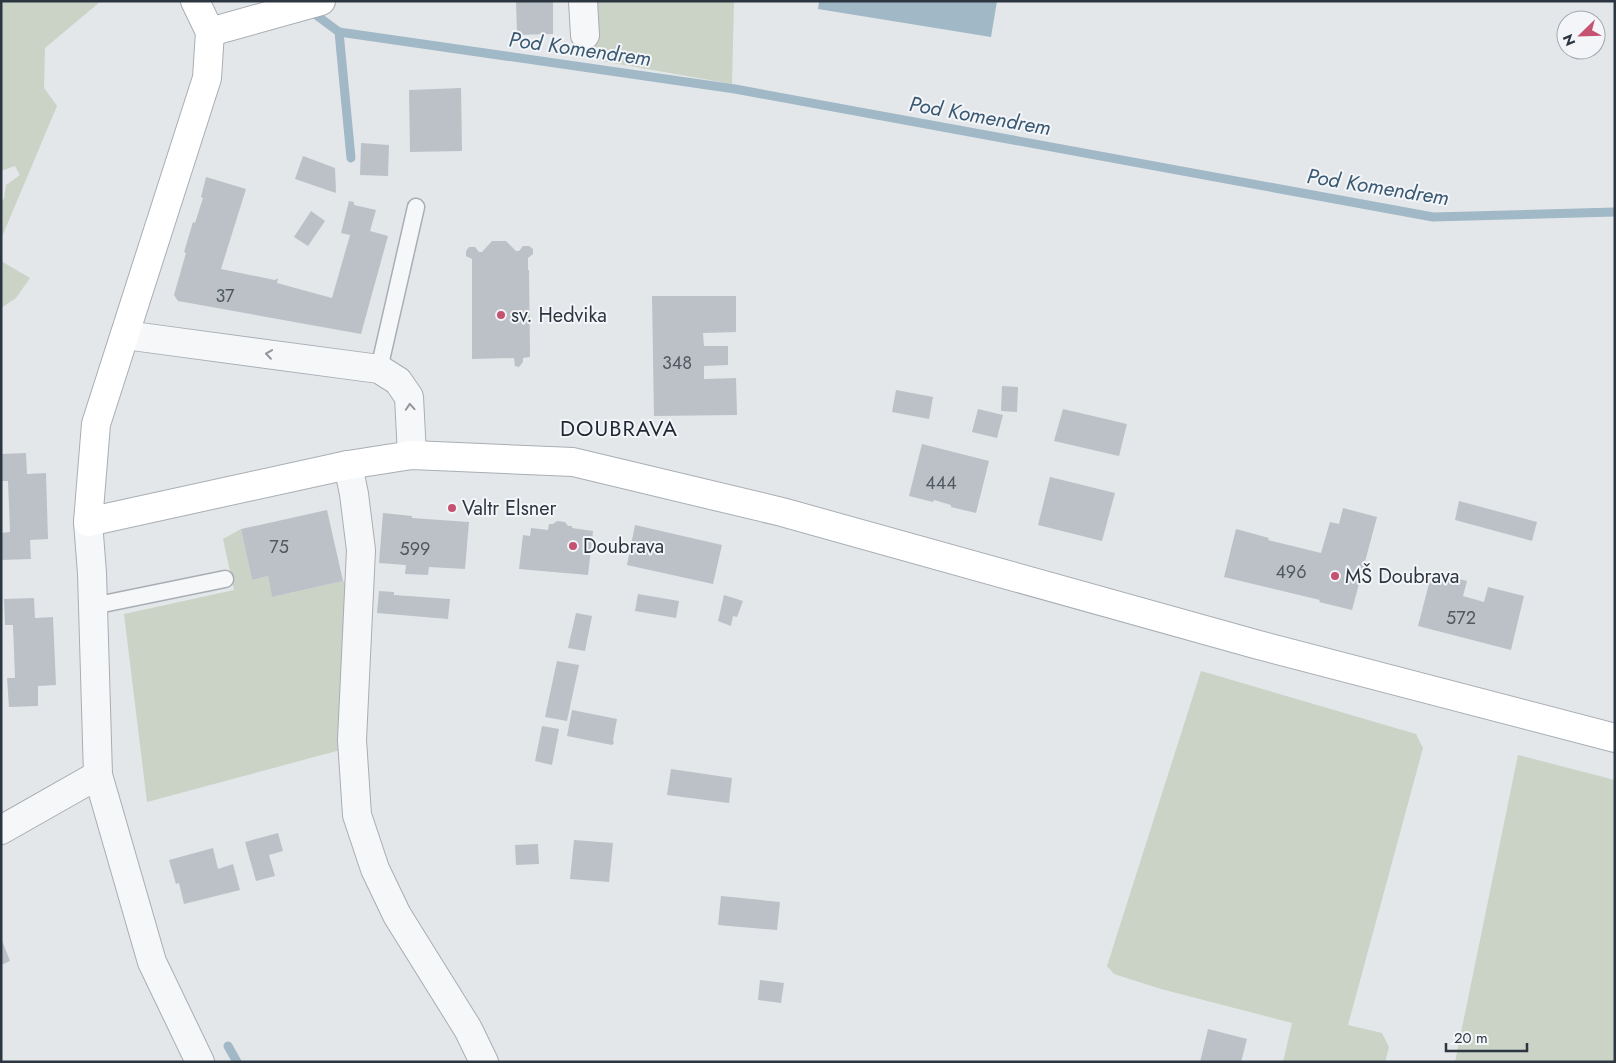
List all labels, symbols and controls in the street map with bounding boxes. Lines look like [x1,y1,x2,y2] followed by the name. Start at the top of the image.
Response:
[1556,10,1606,60] north arrow
[507,24,653,74] water label: Pod Komendrem
[1558,31,1580,49] text: N
[907,89,1053,143] water label: Pod Komendrem
[1305,161,1451,213] water label: Pod Komendrem
[215,283,235,309] house number: 37
[511,301,607,330] place label: sv. Hedvika
[495,309,507,321] marker: sv. Hedvika
[265,349,273,360] one-way arrow
[662,350,692,376] house number: 348
[405,402,416,410] one-way arrow
[560,412,678,444] district label: DOUBRAVA
[925,470,957,496] house number: 444
[462,494,557,523] place label: Valtr Elsner
[446,502,458,514] marker: Valtr Elsner
[583,532,664,561] place label: Doubrava
[269,534,289,560] house number: 75
[400,536,430,562] house number: 599
[567,540,579,552] marker: Doubrava
[1275,559,1307,585] house number: 496
[1345,562,1459,591] place label: MŠ Doubrava
[1329,570,1341,582] marker: MŠ Doubrava
[1446,605,1476,631] house number: 572
[1446,1020,1527,1052] scale bar
[1454,1027,1488,1049] text: 20 m

